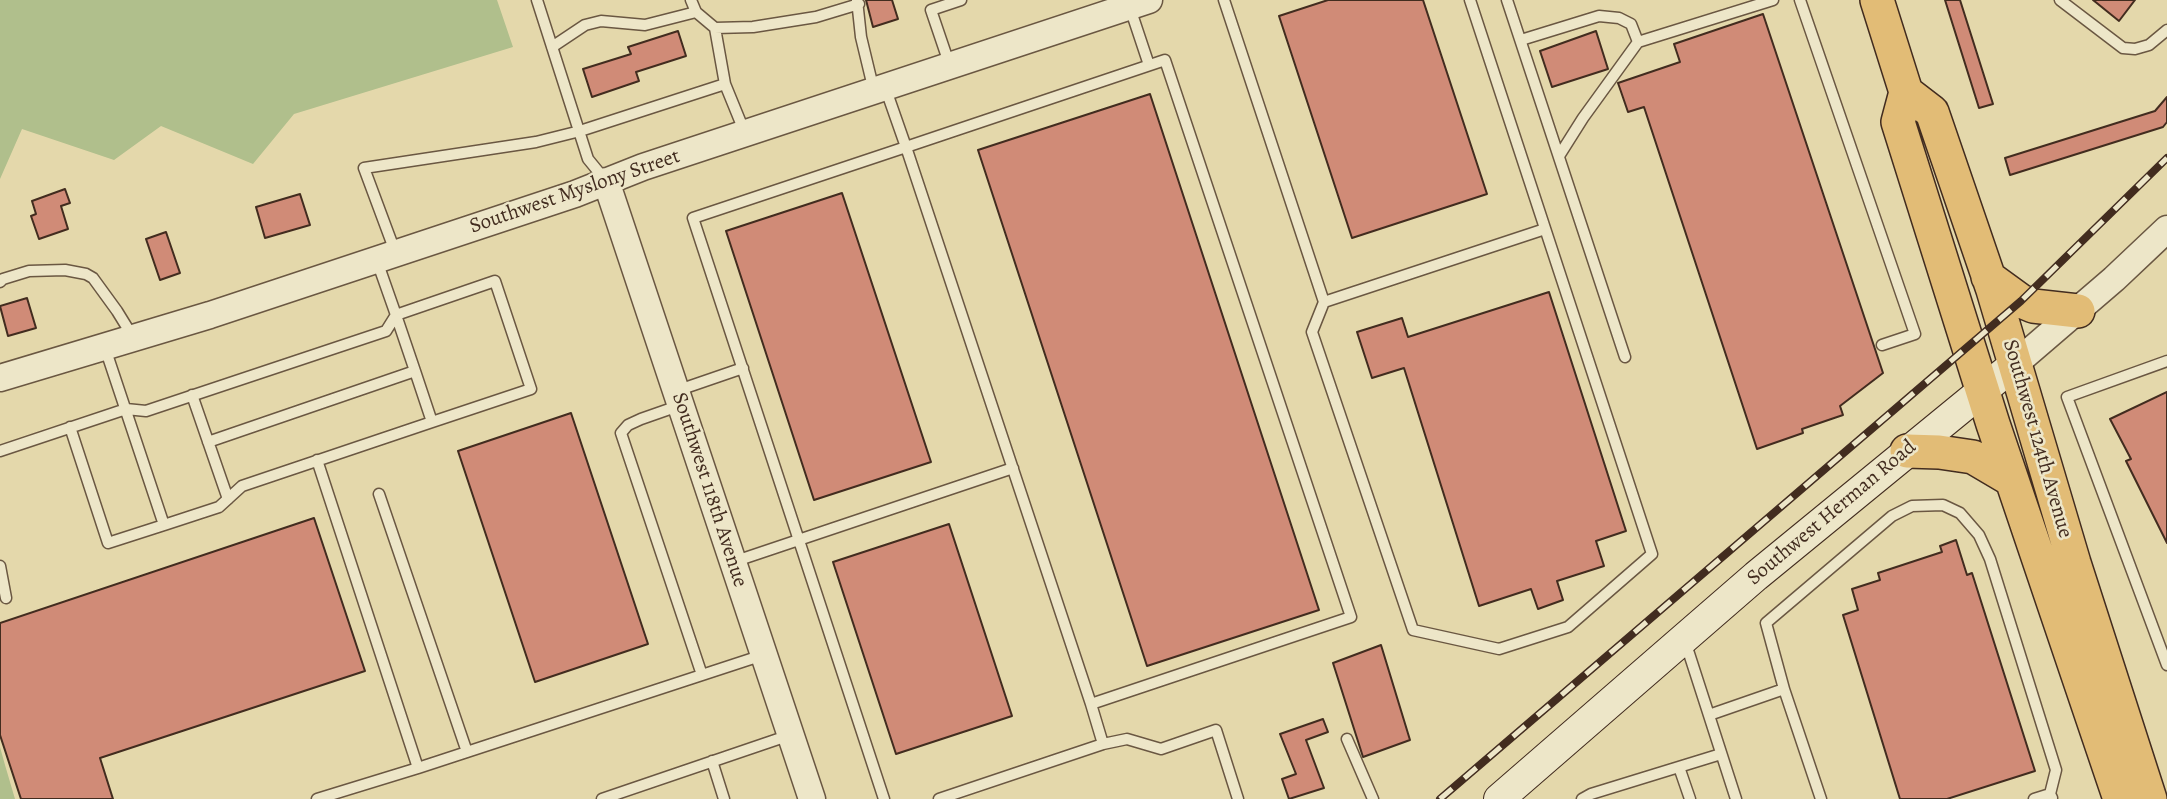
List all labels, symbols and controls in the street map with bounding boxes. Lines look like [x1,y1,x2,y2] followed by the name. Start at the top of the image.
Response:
[467,144,683,240] street label: Southwest Myslony Street
[1997,337,2077,541] street label: Southwest 124th Avenue
[666,390,752,590] street label: Southwest 118th Avenue
[1742,435,1922,591] street label: Southwest Herman Road

